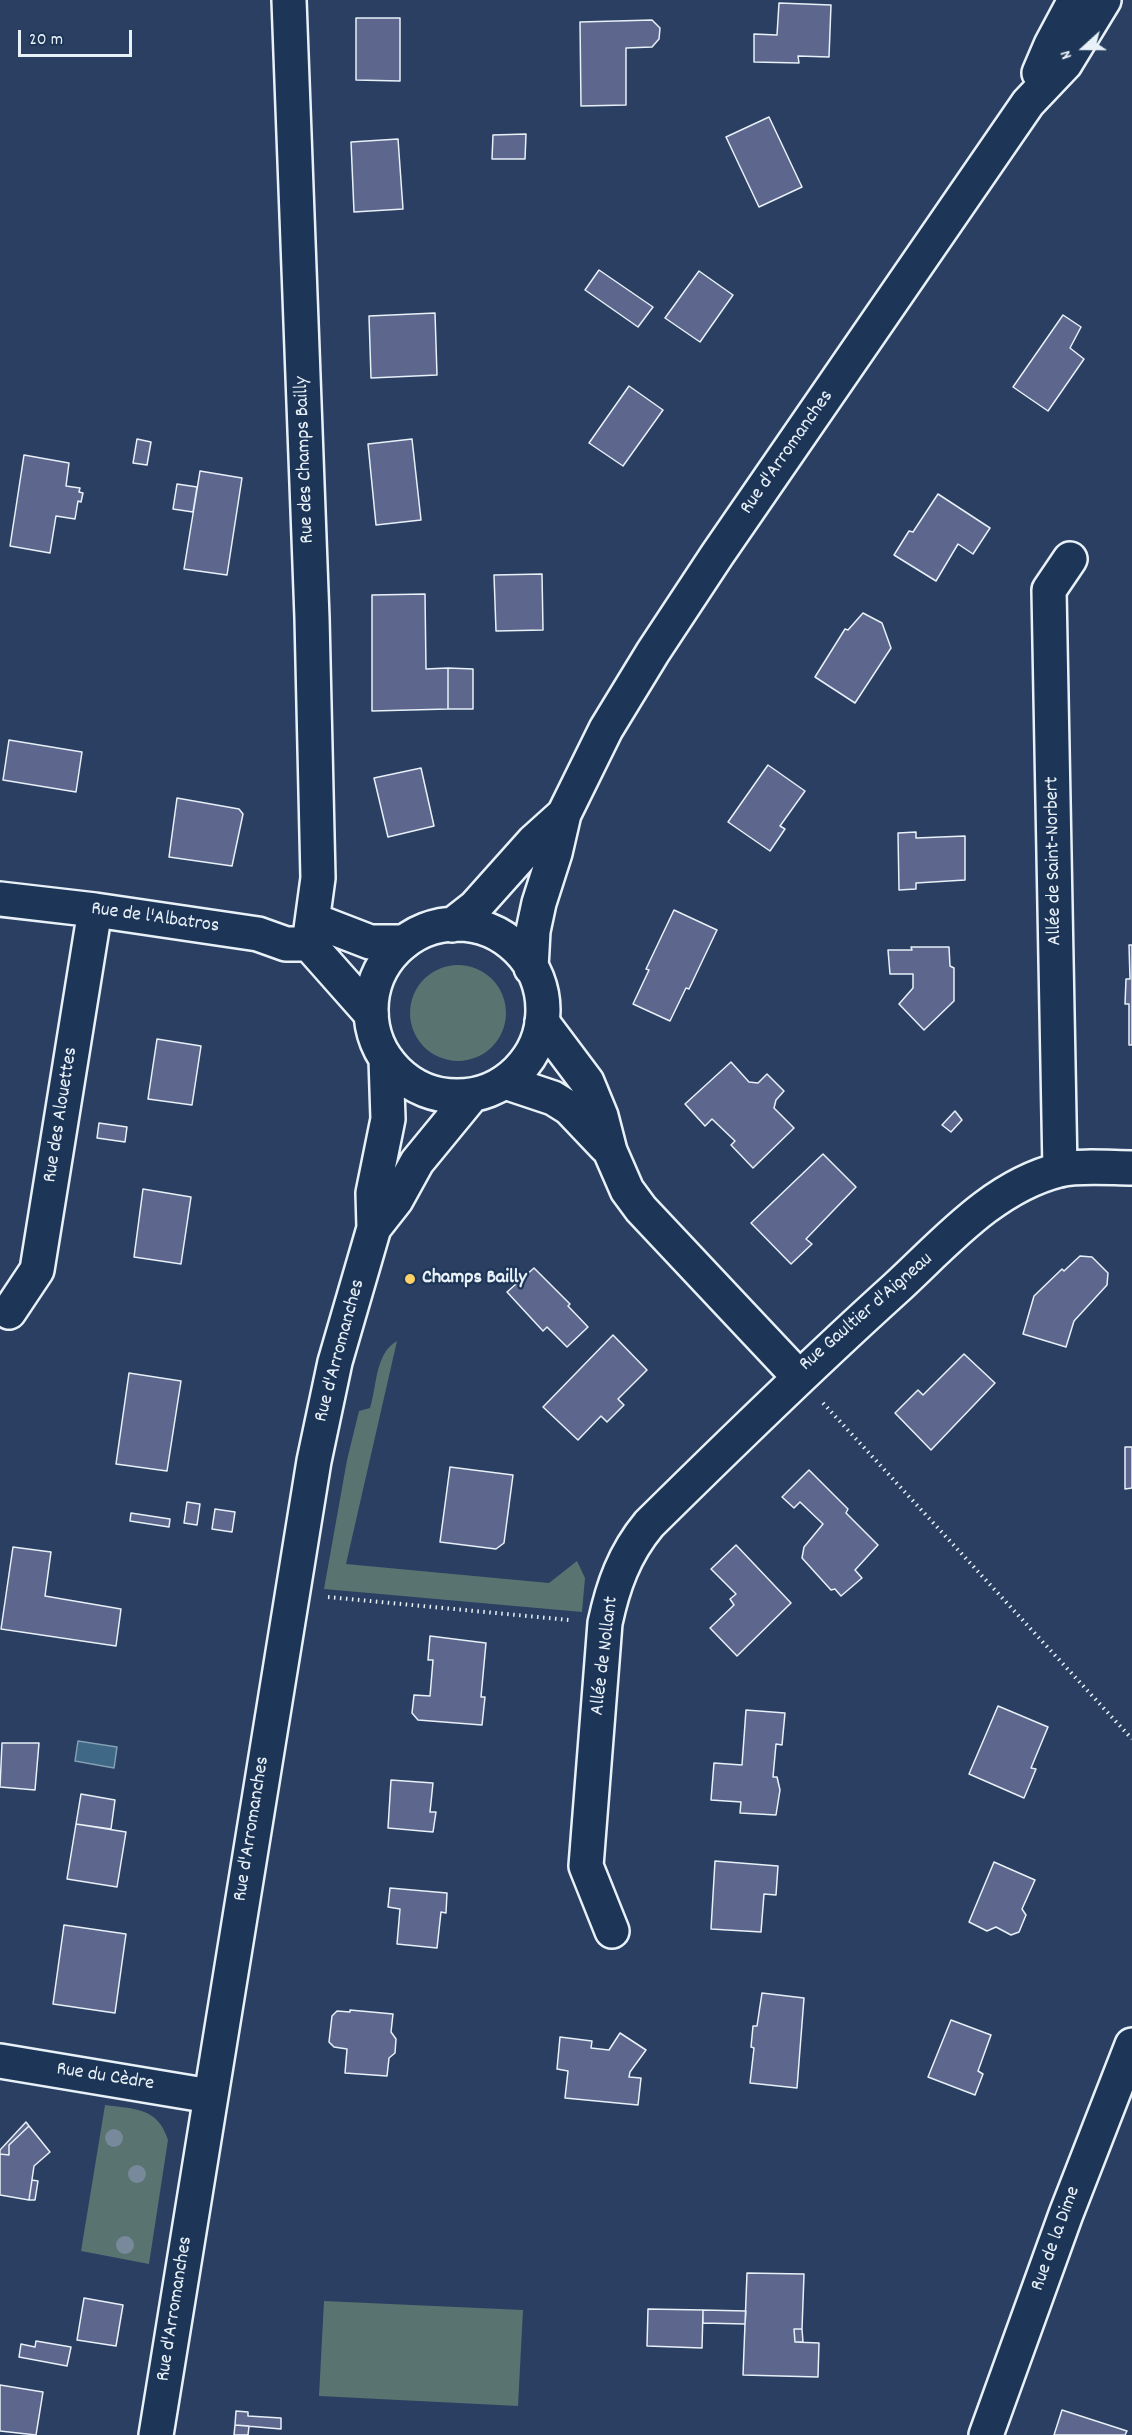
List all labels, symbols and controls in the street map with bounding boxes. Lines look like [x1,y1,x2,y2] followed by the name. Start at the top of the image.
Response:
[21,18,135,56] scale bar
[1054,18,1114,78] north arrow
[29,28,63,53] text: 20 m
[1055,47,1079,62] text: N
[291,376,321,544] street label: Rue des Champs Bailly
[736,386,840,520] street label: Rue d'Arromanches
[1042,776,1068,946] street label: Allée de Saint-Norbert
[89,898,221,940] street label: Rue de l'Albatros
[39,1046,85,1184] street label: Rue des Alouettes
[795,1248,939,1378] street label: Rue Gaultier d'Aigneau
[422,1267,527,1291] place label: Champs Bailly
[403,1272,417,1286] marker: Champs Bailly
[310,1277,372,1425] street label: Rue d'Arromanches
[587,1595,625,1717] street label: Allée de Nollant
[230,1755,276,1903] street label: Rue d'Arromanches
[55,2058,155,2098] street label: Rue du Cèdre
[1027,2183,1087,2295] street label: Rue de la Dime
[153,2235,199,2383] street label: Rue d'Arromanches

